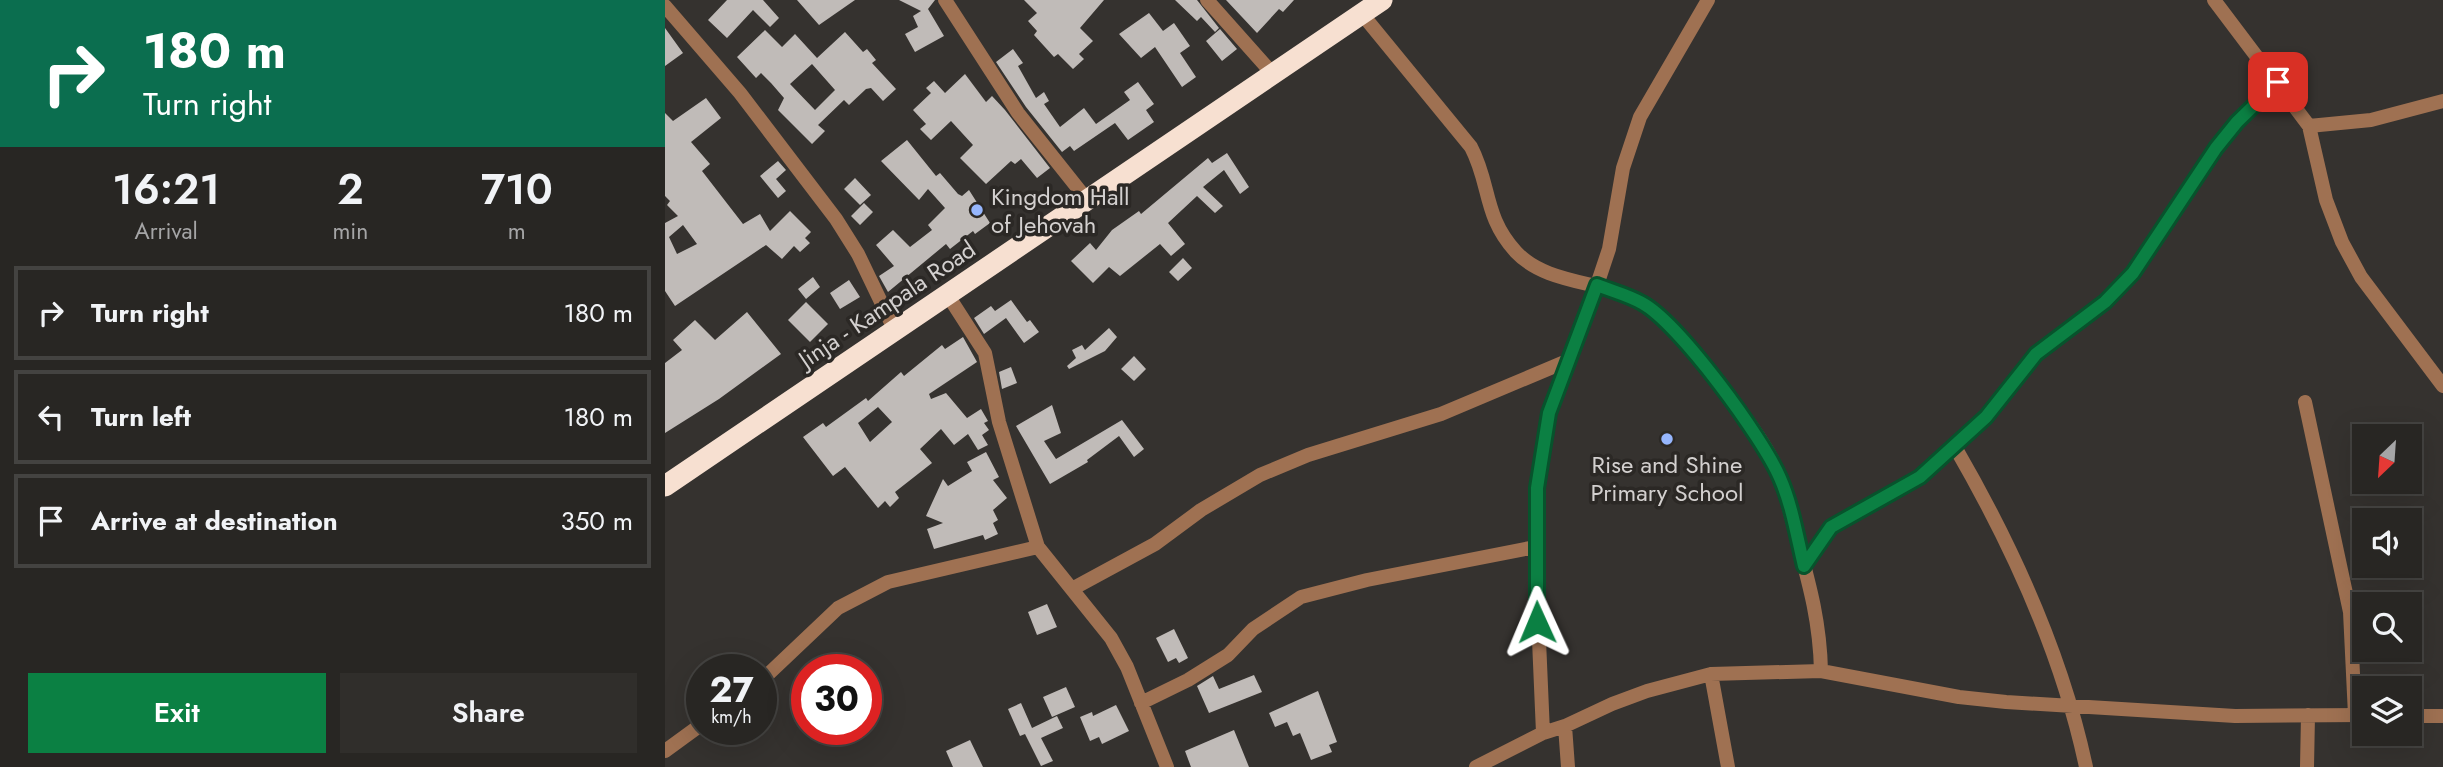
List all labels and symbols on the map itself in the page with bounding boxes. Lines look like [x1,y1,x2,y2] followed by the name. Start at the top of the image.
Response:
[2248,52,2308,112] pin
[991,179,1130,242] place label: Kingdom Hall of Jehovah
[969,202,985,218] marker: Kingdom Hall of Jehovah
[789,232,982,378] street label: Jinja - Kampala Road
[2352,424,2422,494] north arrow
[1659,431,1675,447] marker: Rise and Shine Primary School
[1590,447,1744,510] place label: Rise and Shine Primary School
[1500,585,1574,659] position arrow
[791,654,882,745] speed limit sign: 30

